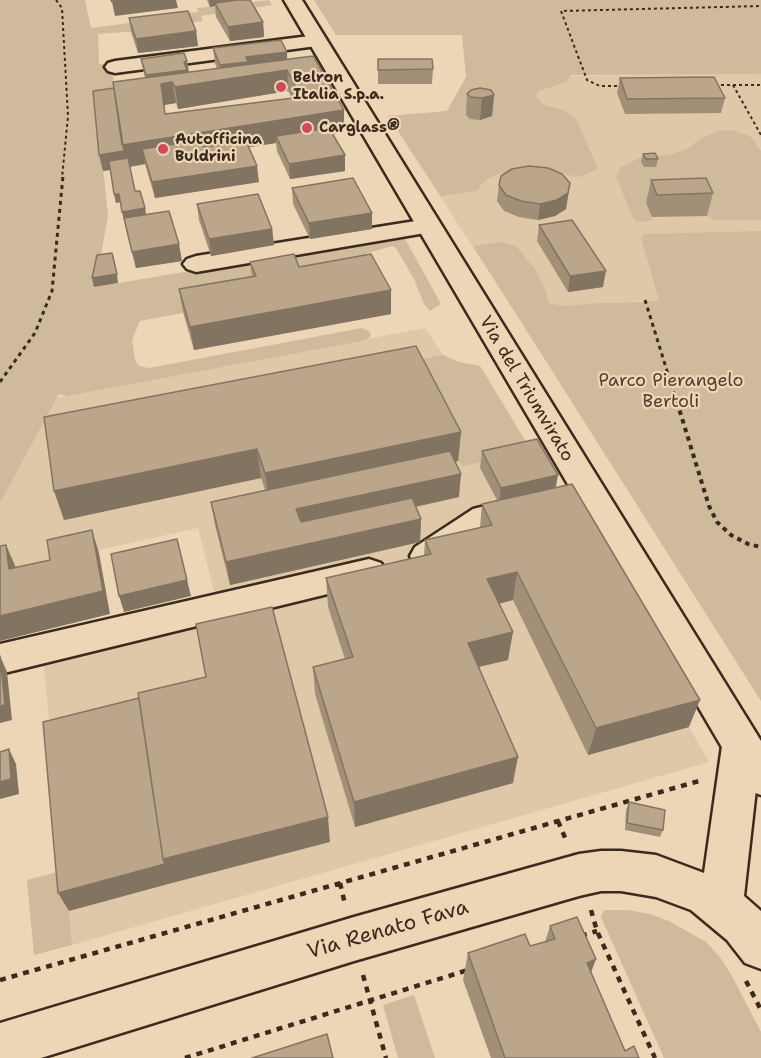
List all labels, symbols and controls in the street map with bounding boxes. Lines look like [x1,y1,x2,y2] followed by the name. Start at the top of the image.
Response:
[293,69,384,104] place label: Belron Italia S.p.a.
[274,80,288,94] marker: Belron Italia S.p.a.
[319,119,400,137] place label: Carglass®
[300,121,314,135] marker: Carglass®
[175,131,262,166] place label: Autofficina Buldrini
[156,142,170,156] marker: Autofficina Buldrini
[474,312,578,466] street label: Via del Triumvirato
[598,370,744,412] park label: Parco Pierangelo Bertoli
[305,895,471,965] street label: Via Renato Fava

